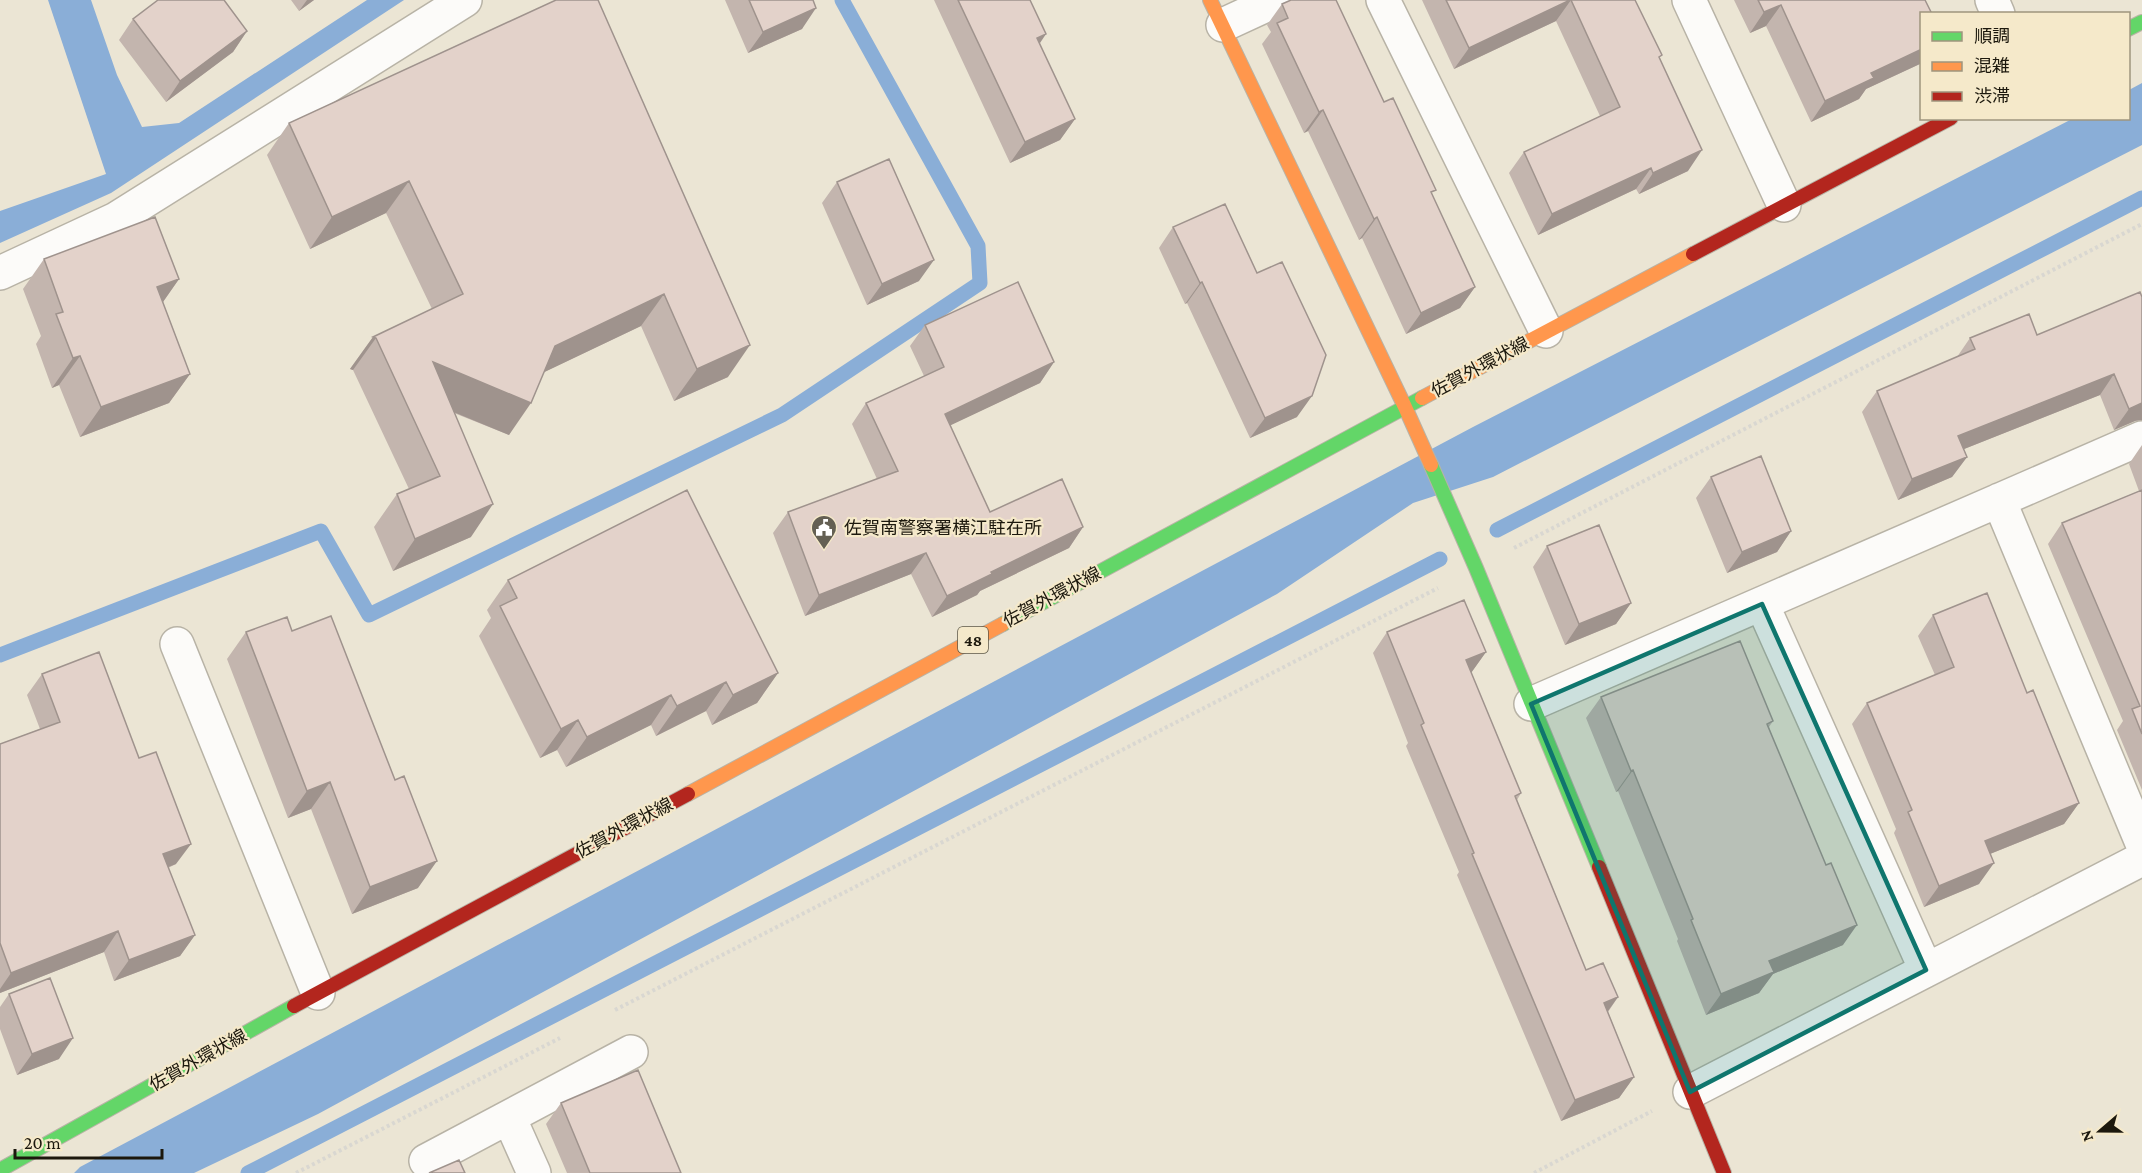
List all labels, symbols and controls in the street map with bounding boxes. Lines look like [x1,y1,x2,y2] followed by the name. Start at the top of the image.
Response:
[1920,12,2130,120] legend
[1974,26,2010,46] text: 順調
[1974,56,2010,76] text: 混雑
[1974,86,2010,106] text: 渋滞
[1428,333,1532,401] street label: 佐賀外環状線
[809,513,839,551] public building icon: 佐賀南警察署横江駐在所
[844,518,1042,538] place label: 佐賀南警察署横江駐在所
[1000,563,1104,631] street label: 佐賀外環状線
[958,627,988,653] road number: 48
[572,794,676,862] street label: 佐賀外環状線
[146,1025,250,1095] street label: 佐賀外環状線
[2070,1101,2130,1161] north arrow
[15,1122,162,1160] scale bar
[2076,1128,2096,1144] text: N
[24,1133,61,1153] text: 20 m

